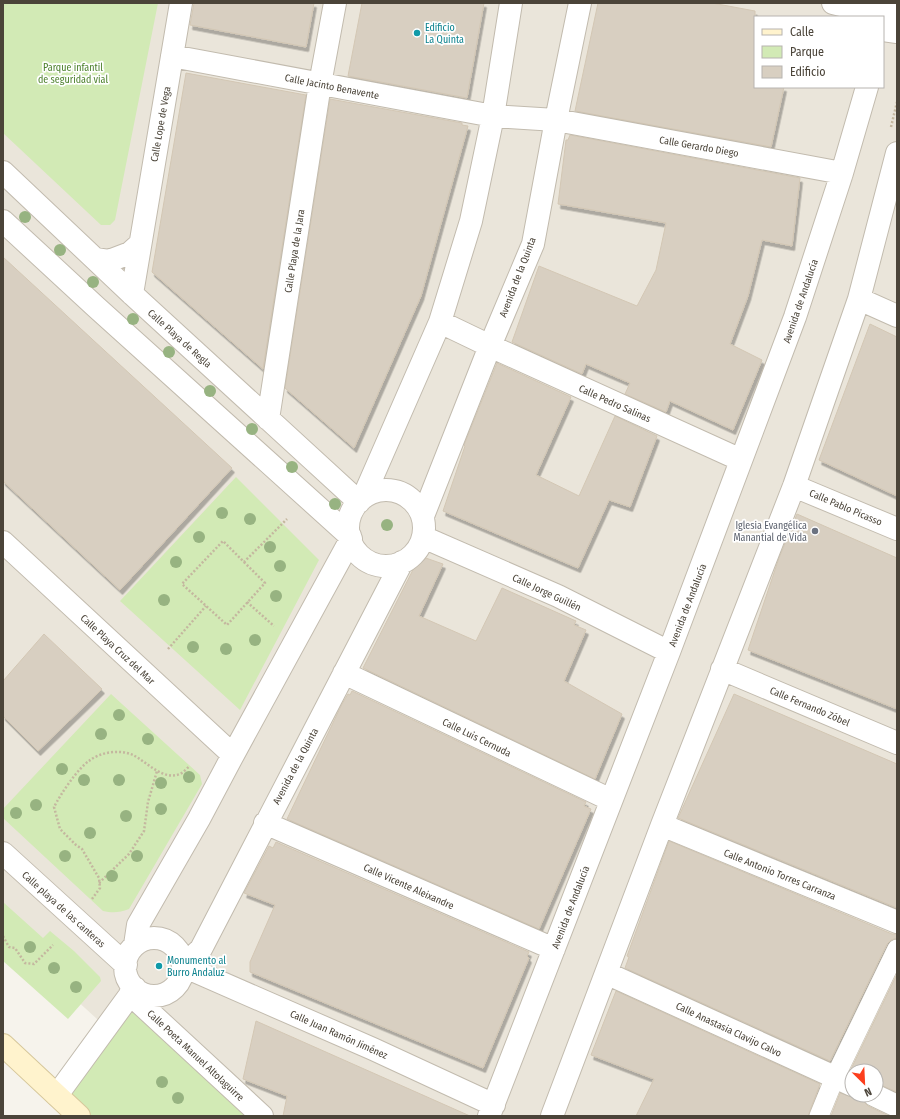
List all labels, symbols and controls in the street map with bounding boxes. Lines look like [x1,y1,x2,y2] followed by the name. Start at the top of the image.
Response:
[754,16,884,88] legend
[425,22,464,46] place label: Edificio La Quinta
[790,25,814,39] text: Calle
[412,28,422,38] marker: Edificio La Quinta
[790,45,824,59] text: Parque
[38,62,108,86] park label: Parque infantil de seguridad vial
[790,65,826,79] text: Edificio
[284,72,380,102] street label: Calle Jacinto Benavente
[148,86,174,163] street label: Calle Lope de Vega
[658,134,739,160] street label: Calle Gerardo Diego
[282,208,308,294] street label: Calle Playa de la Jara
[497,235,539,319] street label: Avenida de la Quinta
[780,257,821,345] street label: Avenida de Andalucía
[145,307,214,371] street label: Calle Playa de Regla
[577,383,652,425] street label: Calle Pedro Salinas
[807,487,884,529] street label: Calle Pablo Picasso
[733,520,807,544] place label: Iglesia Evangélica Manantial de Vida
[810,526,820,536] marker: Iglesia Evangélica Manantial de Vida
[666,562,709,649] street label: Avenida de Andalucía
[510,572,583,614] street label: Calle Jorge Guillén
[78,612,157,688] street label: Calle Playa Cruz del Mar
[768,685,852,729] street label: Calle Fernando Zóbel
[440,716,513,760] street label: Calle Luis Cernuda
[271,726,321,807] street label: Avenida de la Quinta
[722,847,837,903] street label: Calle Antonio Torres Carranza
[361,862,456,912] street label: Calle Vicente Aleixandre
[549,864,592,951] street label: Avenida de Andalucía
[19,869,107,950] street label: Calle playa de las canteras
[167,955,226,979] place label: Monumento al Burro Andaluz
[154,961,164,971] marker: Monumento al Burro Andaluz
[674,1000,783,1060] street label: Calle Anastasia Clavijo Calvo
[144,1008,246,1104] street label: Calle Poeta Manuel Altolaguirre
[288,1008,389,1062] street label: Calle Juan Ramón Jiménez
[844,1063,884,1103] north arrow
[862,1084,874,1099] text: N

